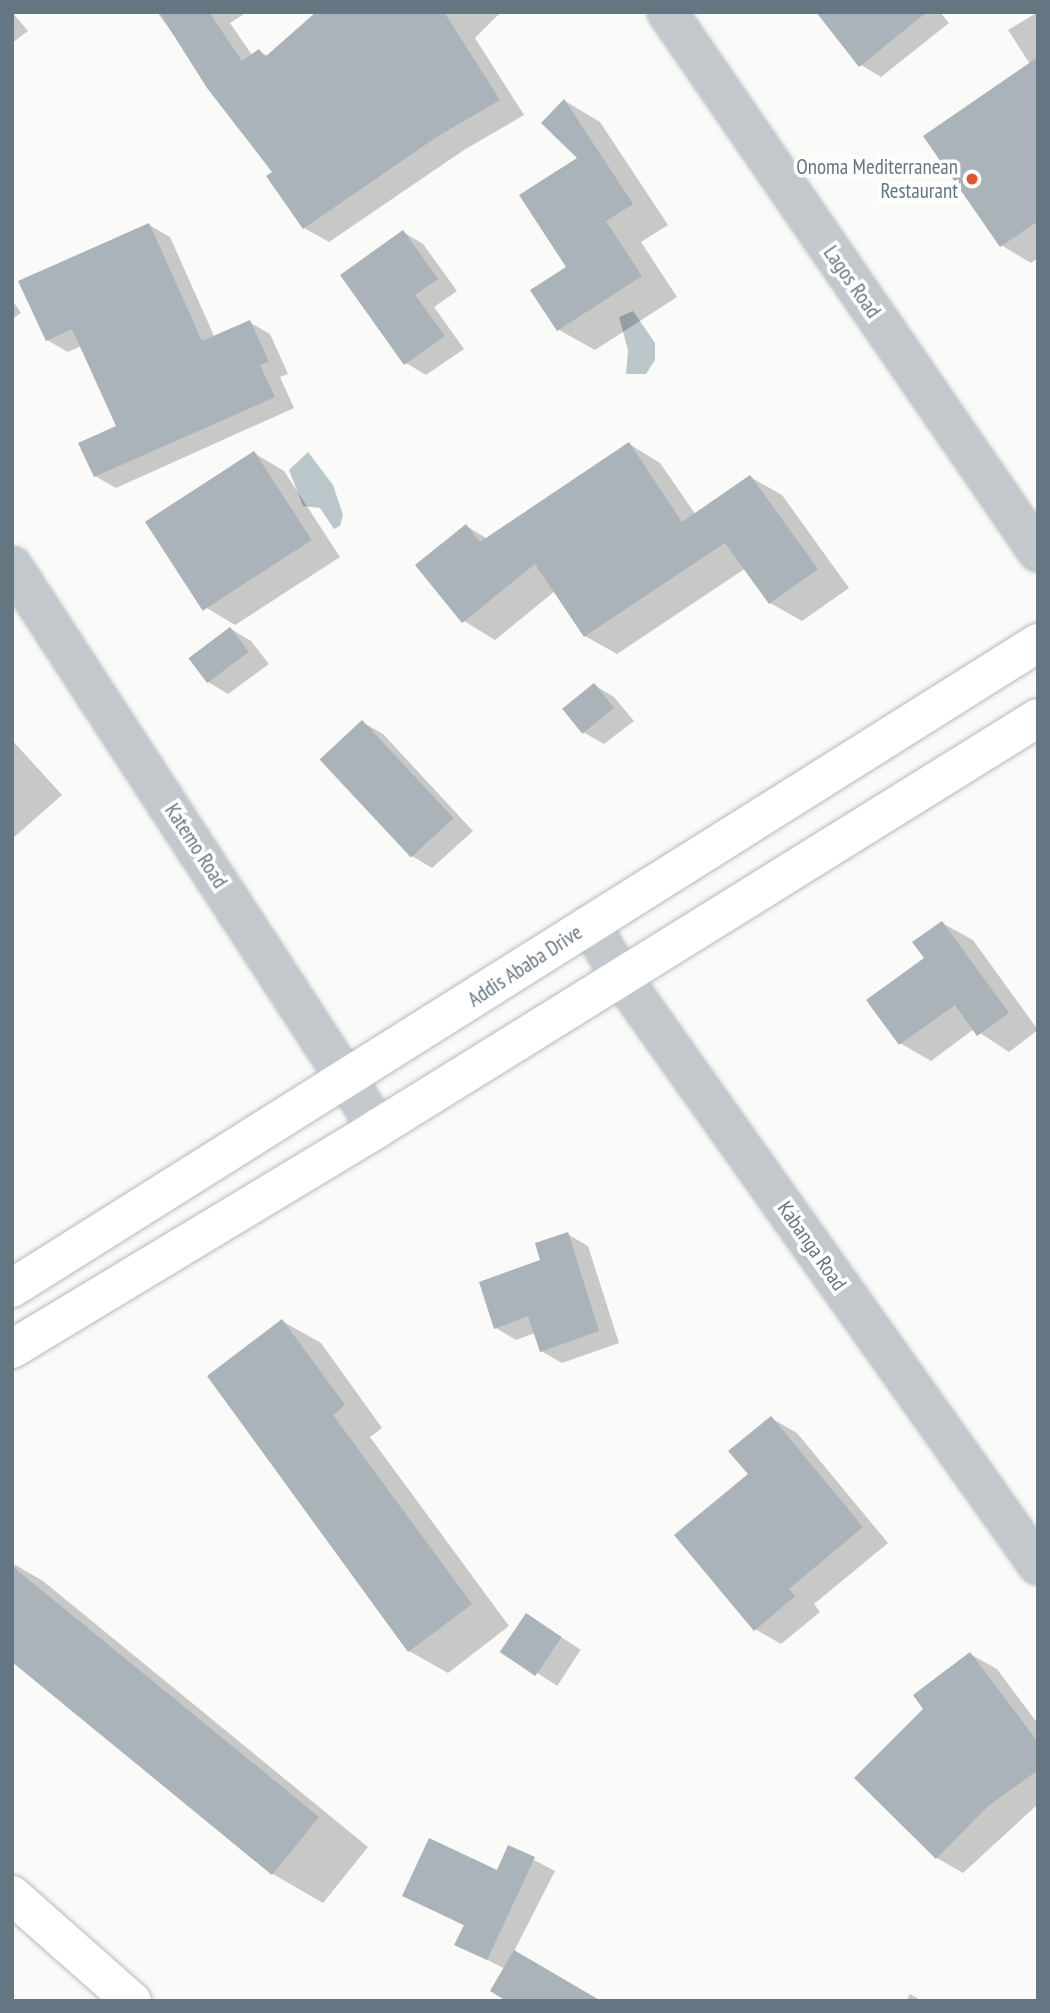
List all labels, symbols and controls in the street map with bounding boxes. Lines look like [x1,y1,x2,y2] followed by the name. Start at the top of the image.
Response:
[796,154,958,204] place label: Onoma Mediterranean Restaurant
[964,171,980,187] marker: Onoma Mediterranean Restaurant
[818,241,886,323] street label: Lagos Road
[159,799,233,893] street label: Katemo Road
[463,920,587,1012] street label: Addis Ababa Drive
[772,1197,852,1295] street label: Kabanga Road

